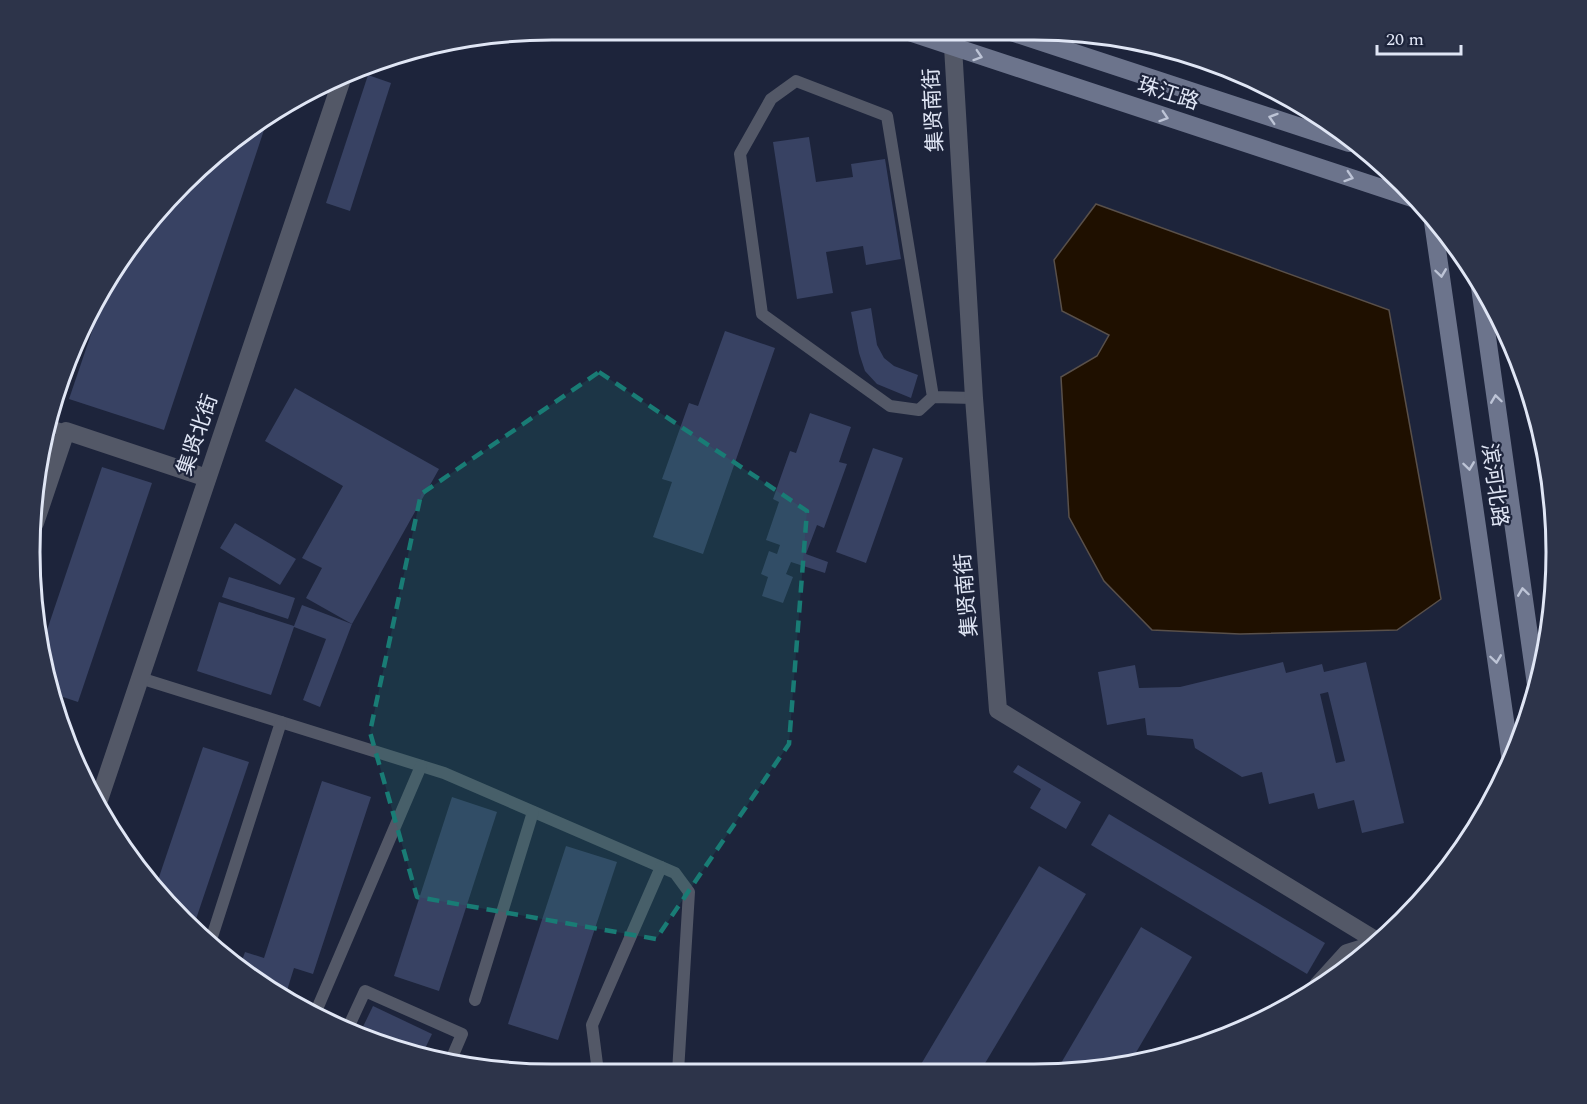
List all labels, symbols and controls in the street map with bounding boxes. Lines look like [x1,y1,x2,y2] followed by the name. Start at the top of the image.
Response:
[1377,18,1461,56] scale bar
[1386,26,1424,53] text: 20 m
[972,48,983,61] one-way arrow
[916,67,952,153] street label: 集贤南街
[1133,69,1203,119] street label: 珠江路
[1158,109,1169,122] one-way arrow
[1268,113,1279,125] one-way arrow
[1343,170,1354,183] one-way arrow
[1434,268,1446,277] one-way arrow
[169,390,227,480] street label: 集贤北街
[1491,395,1503,404] one-way arrow
[1472,441,1516,529] street label: 滨河北路
[1462,461,1474,470] one-way arrow
[947,552,987,638] street label: 集贤南街
[1518,588,1530,597] one-way arrow
[1490,654,1502,663] one-way arrow

